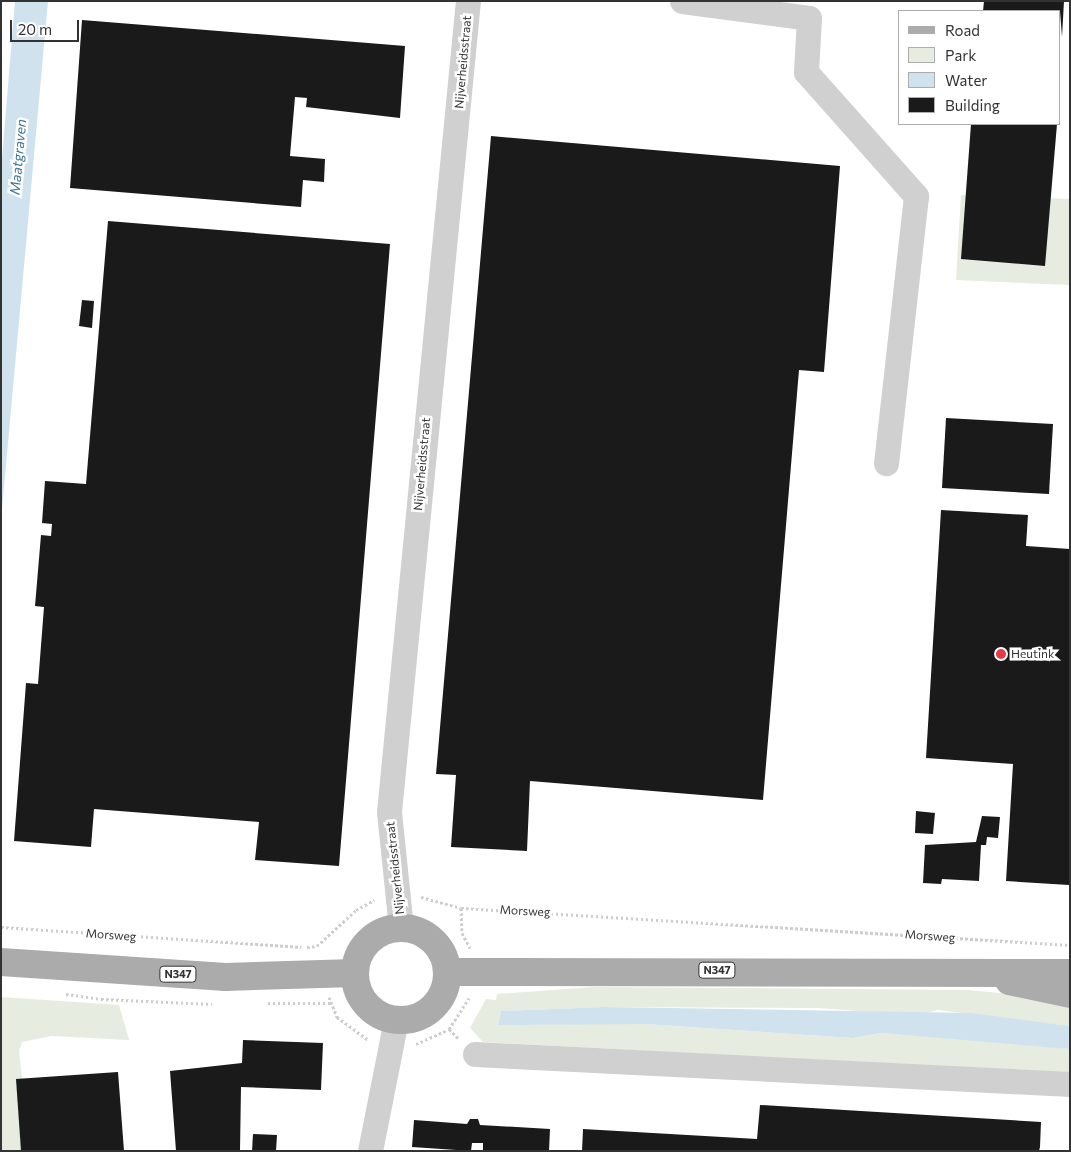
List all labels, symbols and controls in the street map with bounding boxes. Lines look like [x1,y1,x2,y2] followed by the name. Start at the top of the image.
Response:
[12,10,81,42] scale bar
[898,10,1061,125] legend
[452,15,474,109] street label: Nijverheidsstraat
[18,20,52,38] text: 20 m
[945,21,980,39] text: Road
[945,46,976,64] text: Park
[945,71,987,89] text: Water
[945,96,1000,114] text: Building
[6,118,30,196] water label: Maatgraven
[411,417,433,511] street label: Nijverheidsstraat
[1011,647,1054,661] place label: Heutink
[995,648,1007,660] marker: Heutink
[383,821,407,915] street label: Nijverheidsstraat
[499,902,551,920] street label: Morsweg
[85,926,137,944] street label: Morsweg
[904,927,956,945] street label: Morsweg
[698,962,736,978] road number: N347
[159,966,197,982] road number: N347

